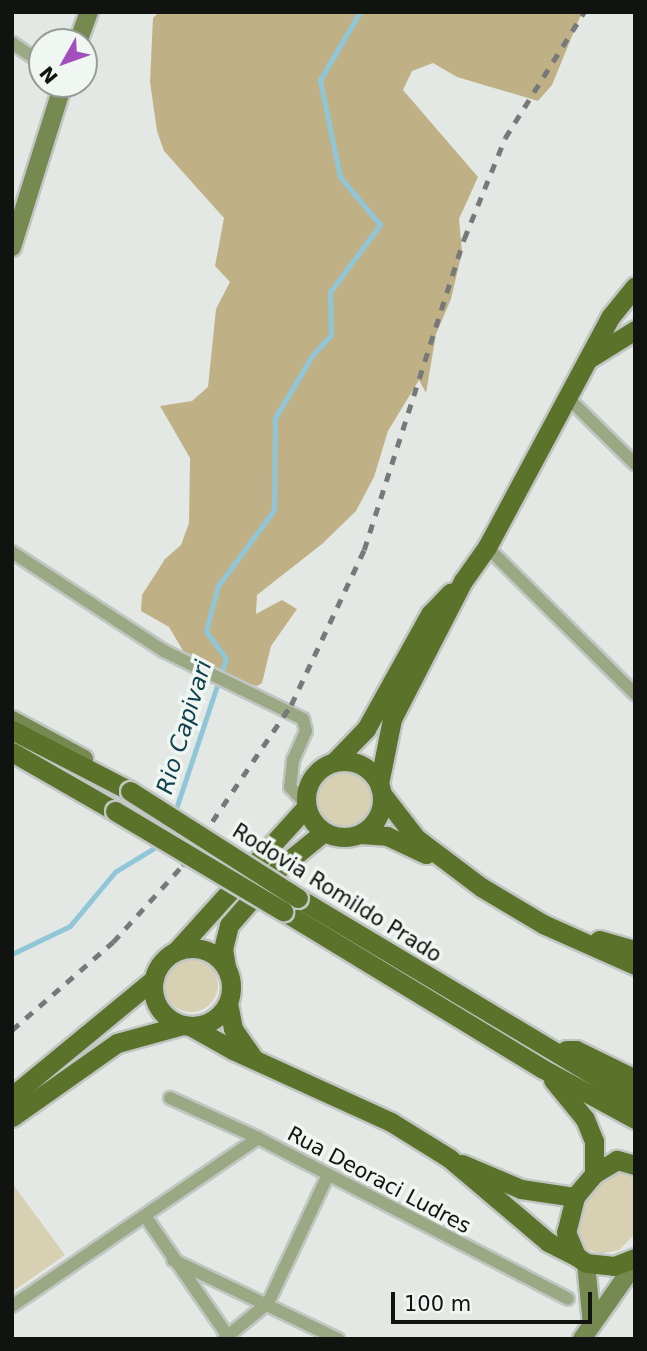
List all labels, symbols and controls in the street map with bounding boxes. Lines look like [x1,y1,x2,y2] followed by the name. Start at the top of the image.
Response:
[28,28,98,98] north arrow
[35,62,62,88] text: N
[151,657,217,797] water label: Rio Capivari
[228,818,446,968] street label: Rodovia Romildo Prado
[283,1121,475,1239] street label: Rua Deoraci Ludres
[395,1278,596,1322] scale bar
[404,1292,471,1316] text: 100 m

